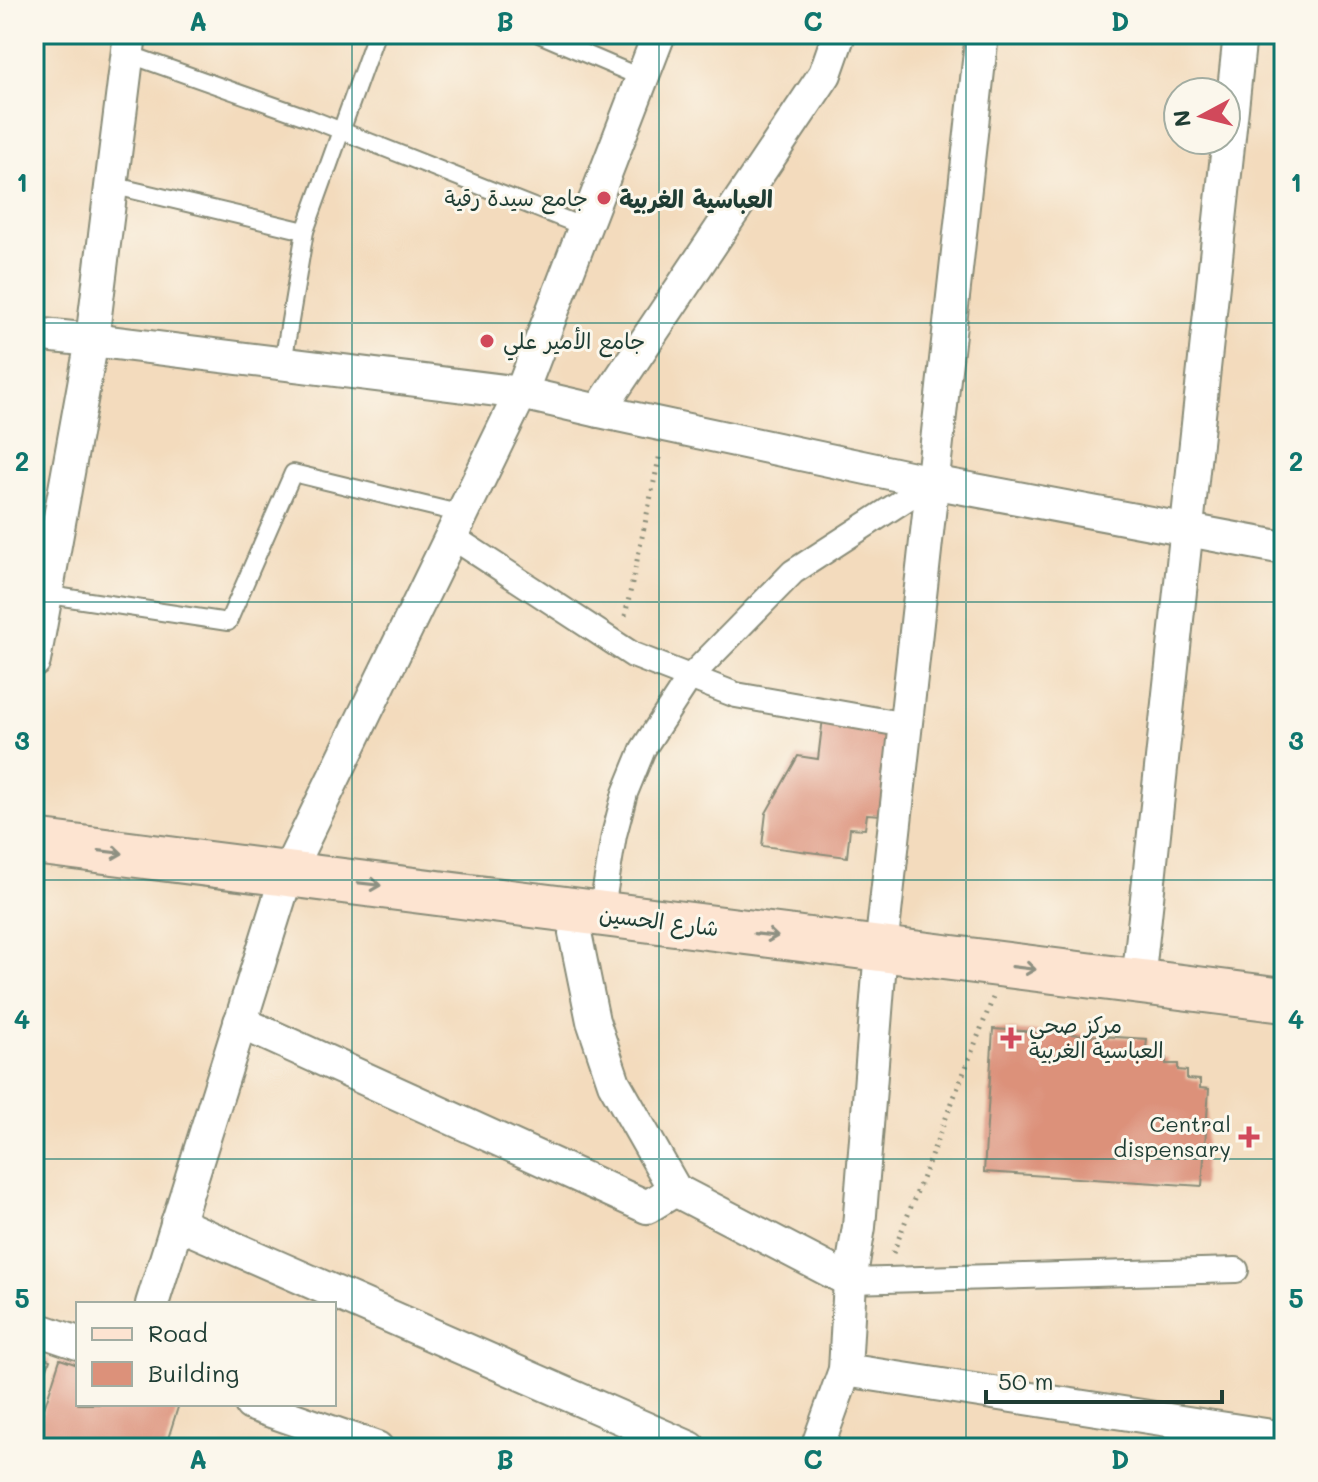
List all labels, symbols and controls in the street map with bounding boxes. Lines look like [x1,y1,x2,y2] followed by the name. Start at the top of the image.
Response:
[189,4,207,38] text: A
[496,4,514,38] text: B
[803,4,823,38] text: C
[1111,4,1129,38] text: D
[1162,76,1242,156] north arrow
[1166,108,1197,129] text: N
[16,165,28,199] text: 1
[1290,165,1302,199] text: 1
[444,183,588,215] place label: جامع سيدة رقية
[619,183,773,214] district label: العباسية الغربية
[595,189,613,207] marker: جامع سيدة رقية
[503,326,645,361] place label: جامع الأمير علي
[478,332,496,350] marker: جامع الأمير علي
[15,444,29,478] text: 2
[1289,444,1303,478] text: 2
[14,723,30,757] text: 3
[1288,723,1304,757] text: 3
[98,845,123,860] one-way arrow
[355,877,382,892] one-way arrow
[598,899,720,944] street label: شارع الحسين
[753,928,778,943] one-way arrow
[1010,960,1037,975] one-way arrow
[14,1002,30,1036] text: 4
[1288,1002,1304,1036] text: 4
[1029,1010,1164,1064] place label: مركز صحي العباسية الغربية
[1000,1027,1022,1049] marker: مركز صحي العباسية الغربية
[1113,1109,1231,1163] place label: Central dispensary
[1238,1126,1260,1148] marker: Central dispensary
[14,1281,30,1315] text: 5
[1288,1281,1304,1315] text: 5
[76,1302,336,1406] legend
[148,1317,208,1348] text: Road
[986,1354,1222,1404] scale bar
[148,1357,239,1388] text: Building
[998,1365,1054,1396] text: 50 m
[189,1442,207,1476] text: A
[496,1442,514,1476] text: B
[803,1442,823,1476] text: C
[1111,1442,1129,1476] text: D

